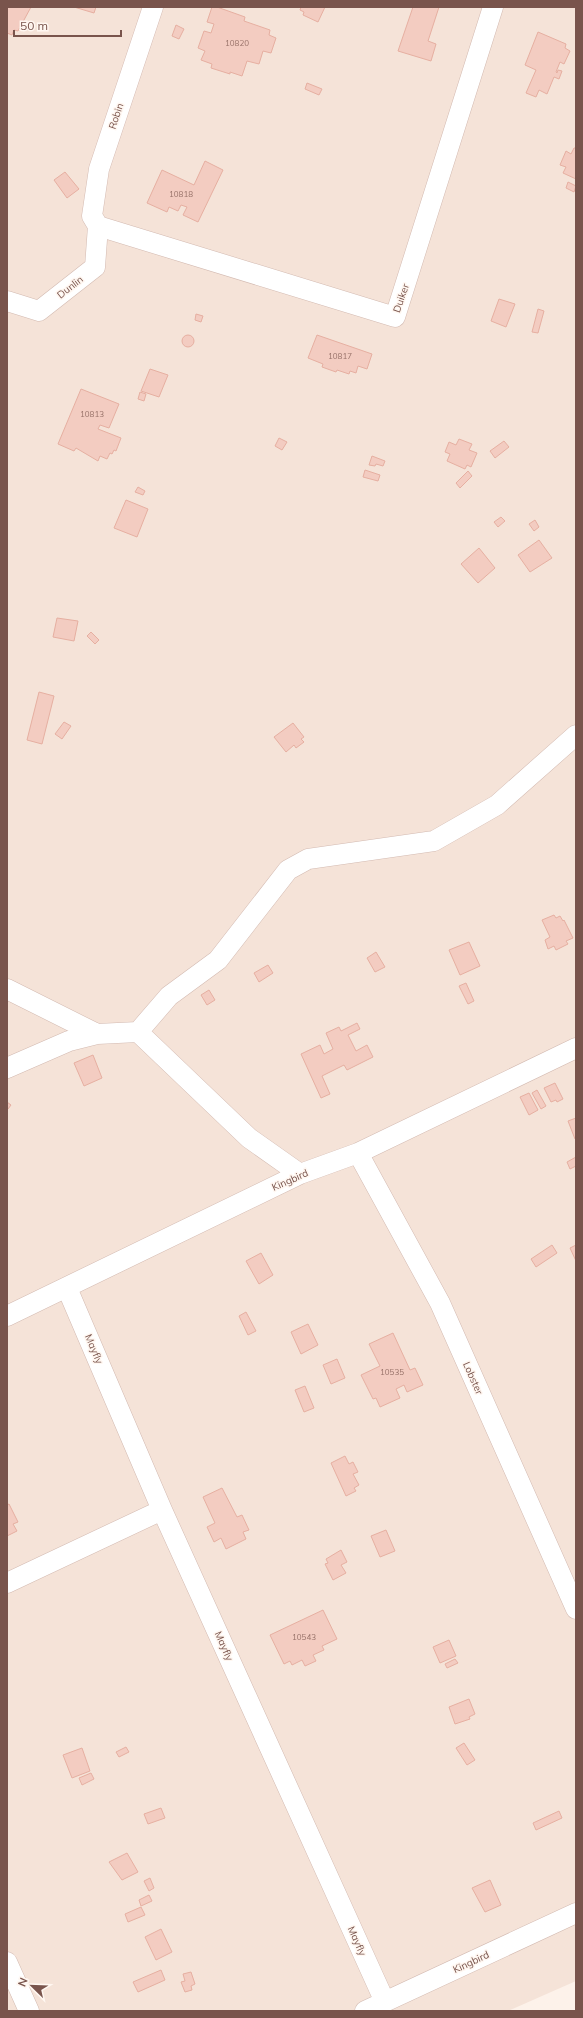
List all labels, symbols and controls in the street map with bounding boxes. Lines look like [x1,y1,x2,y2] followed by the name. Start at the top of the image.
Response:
[14,12,121,38] scale bar
[20,18,48,33] text: 50 m
[225,38,249,48] house number: 10820
[106,101,126,131] street label: Robin
[169,189,193,199] house number: 10818
[54,273,86,301] street label: Dunlin
[390,281,412,314] street label: Duiker
[328,351,352,361] house number: 10817
[80,409,104,419] house number: 10813
[270,1166,310,1194] street label: Kingbird
[82,1332,106,1366] street label: Mayfly
[460,1360,486,1397] street label: Lobster
[380,1367,404,1377] house number: 10535
[212,1629,237,1663] street label: Mayfly
[292,1632,316,1642] house number: 10543
[345,1924,370,1958] street label: Mayfly
[451,1948,491,1976] street label: Kingbird
[12,1966,52,2006] north arrow
[15,1976,31,1989] text: N

